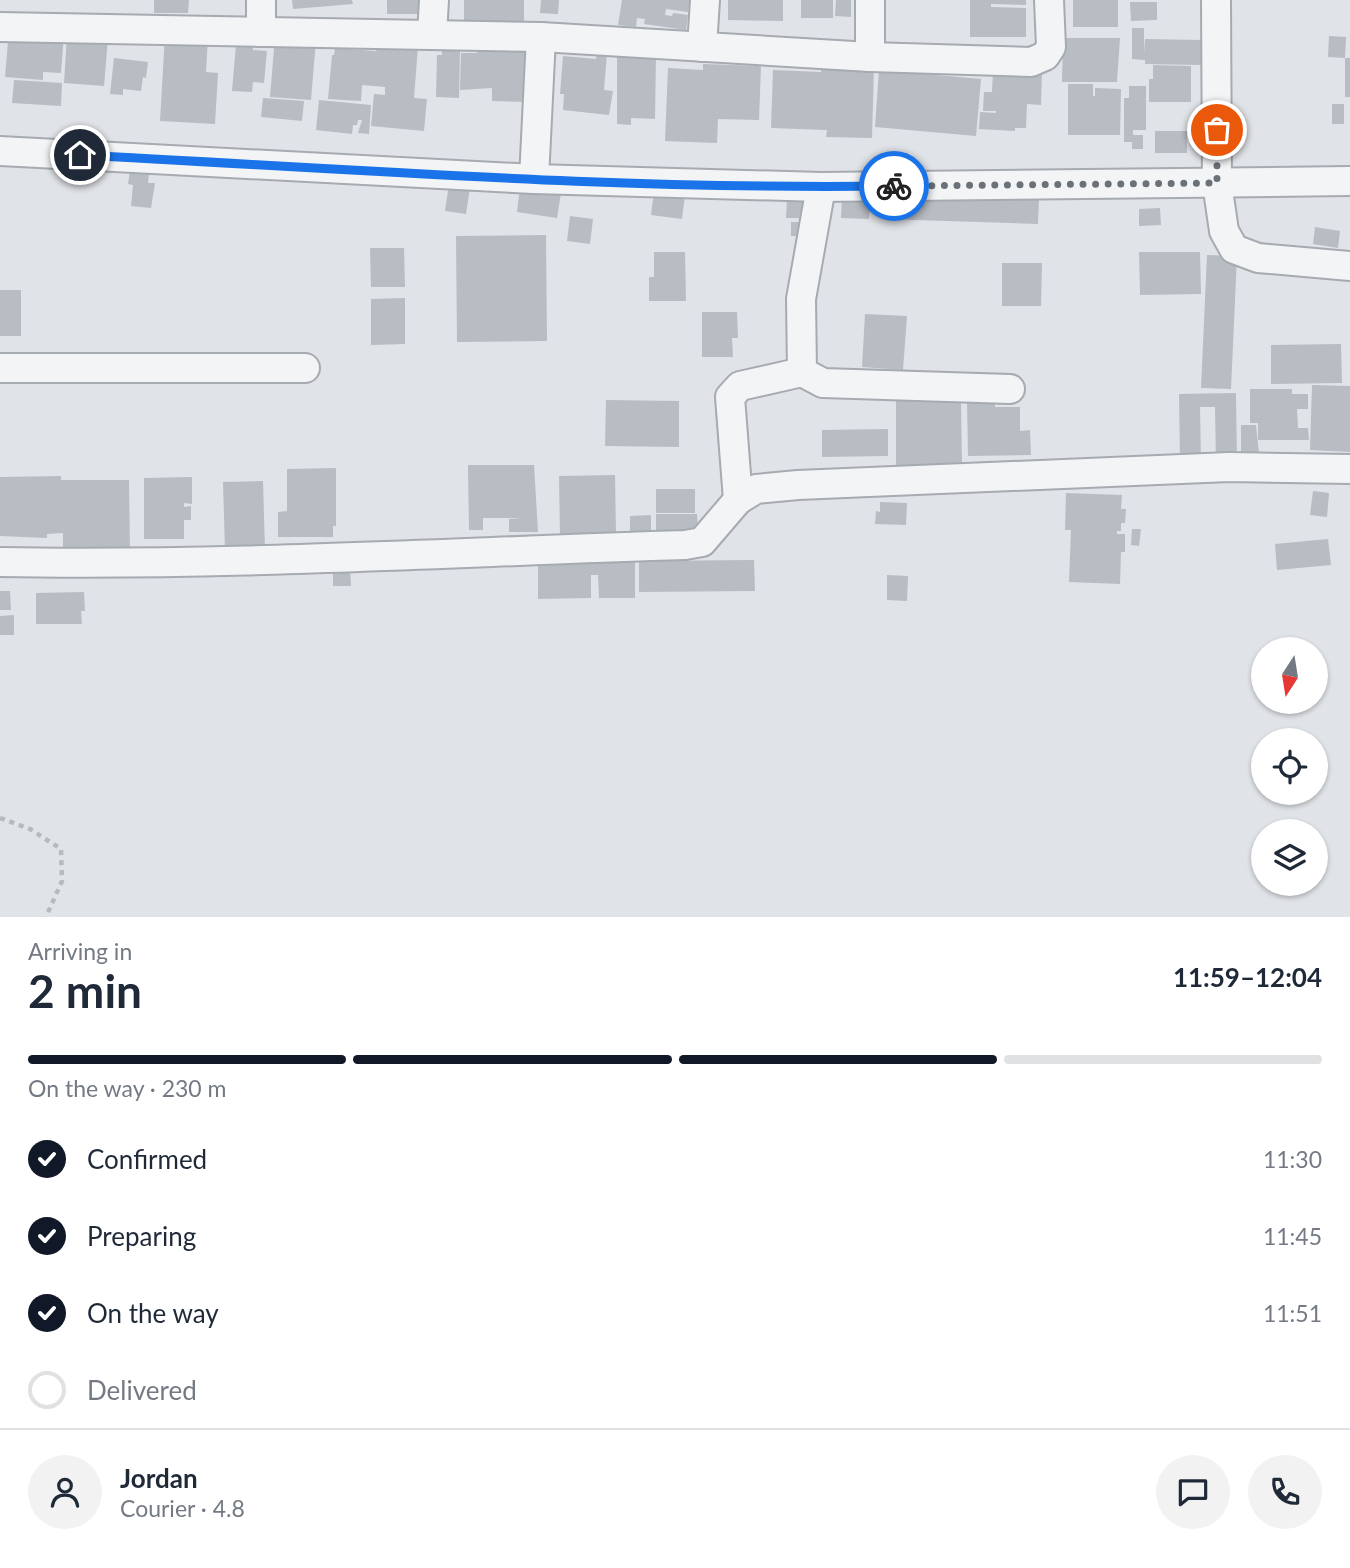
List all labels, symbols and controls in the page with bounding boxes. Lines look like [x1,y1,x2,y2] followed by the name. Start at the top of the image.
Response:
[1187,100,1247,160] pin
[1198,111,1236,149] icon: bag
[50,125,110,185] pin
[61,136,99,174] icon: home
[859,151,929,221] courier
[875,167,913,205] icon: bike
[1251,637,1328,714] north arrow
[1251,637,1328,896] map controls
[1251,728,1328,805] button: locate
[1251,819,1328,896] button: layers
[28,937,132,965] text: Arriving in
[1173,961,1322,993] text: 11:59–12:04
[28,963,142,1018] text: 2 min
[28,1074,227,1102] text: On the way · 230 m
[28,1140,66,1178] icon: check
[87,1143,207,1175] text: Confirmed
[1263,1145,1322,1173] text: 11:30
[28,1217,66,1255] icon: check
[87,1220,196,1252] text: Preparing
[1263,1222,1322,1250] text: 11:45
[28,1294,66,1332] icon: check
[87,1297,219,1329] text: On the way
[1263,1299,1322,1327] text: 11:51
[87,1374,197,1406] text: Delivered
[28,1455,102,1529] button: person
[1156,1455,1230,1529] button: chat
[1248,1455,1322,1529] button: phone
[120,1462,198,1494] text: Jordan
[120,1494,245,1522] text: Courier · 4.8

